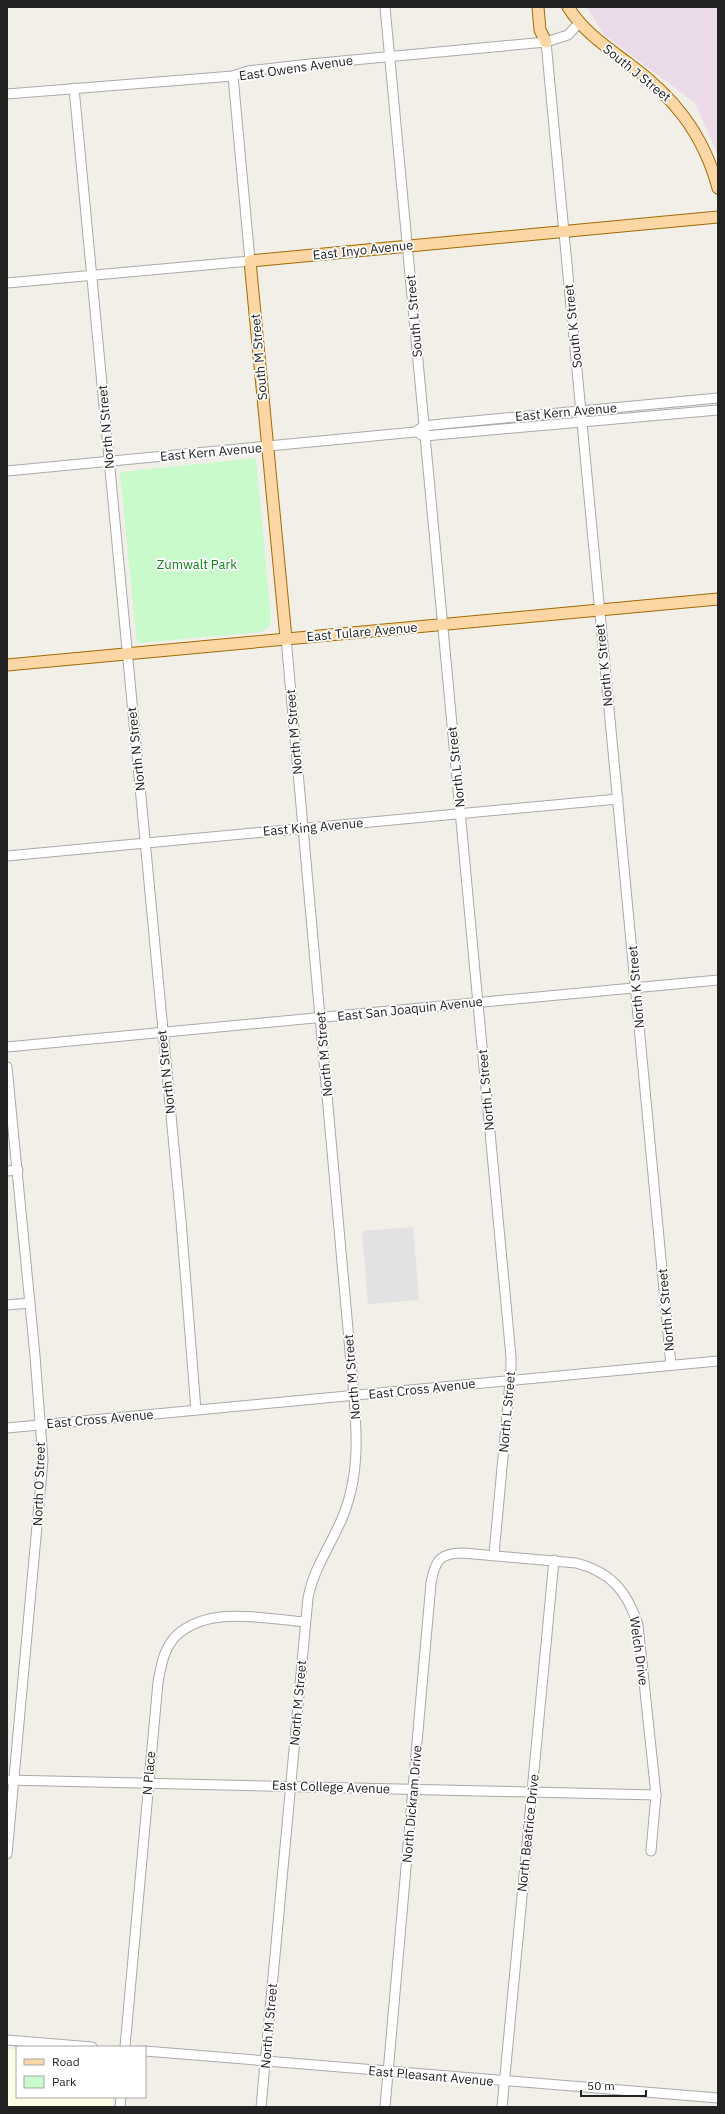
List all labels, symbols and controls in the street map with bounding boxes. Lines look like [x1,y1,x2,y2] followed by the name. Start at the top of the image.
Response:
[600,40,674,106] street label: South J Street
[238,52,354,84] street label: East Owens Avenue
[312,236,414,264] street label: East Inyo Avenue
[402,274,426,358] street label: South L Street
[560,283,586,369] street label: South K Street
[247,313,271,401] street label: South M Street
[94,384,118,470] street label: North N Street
[514,399,618,425] street label: East Kern Avenue
[159,439,263,465] street label: East Kern Avenue
[157,556,237,573] park label: Zumwalt Park
[306,619,418,645] street label: East Tulare Avenue
[591,623,617,707] street label: North K Street
[282,689,306,775] street label: North M Street
[123,706,149,792] street label: North N Street
[443,726,469,808] street label: North L Street
[262,814,364,840] street label: East King Avenue
[624,945,648,1029] street label: North K Street
[336,993,484,1025] street label: East San Joaquin Avenue
[312,1011,336,1097] street label: North M Street
[153,1029,179,1115] street label: North N Street
[474,1049,498,1131] street label: North L Street
[654,1268,678,1352] street label: North K Street
[340,1334,364,1420] street label: North M Street
[495,1371,519,1453] street label: North L Street
[368,1375,476,1403] street label: East Cross Avenue
[46,1406,154,1432] street label: East Cross Avenue
[29,1442,49,1526] street label: North O Street
[626,1616,652,1686] street label: Welch Drive
[286,1660,310,1746] street label: North M Street
[398,1745,426,1863] street label: North Dickram Drive
[139,1750,159,1796] street label: N Place
[513,1773,543,1893] street label: North Beatrice Drive
[272,1776,390,1798] street label: East College Avenue
[257,1983,281,2069] street label: North M Street
[16,2046,146,2098] legend
[52,2054,80,2069] text: Road
[368,2062,494,2090] street label: East Pleasant Avenue
[581,2072,646,2098] scale bar
[52,2074,77,2089] text: Park
[587,2078,615,2093] text: 50 m

